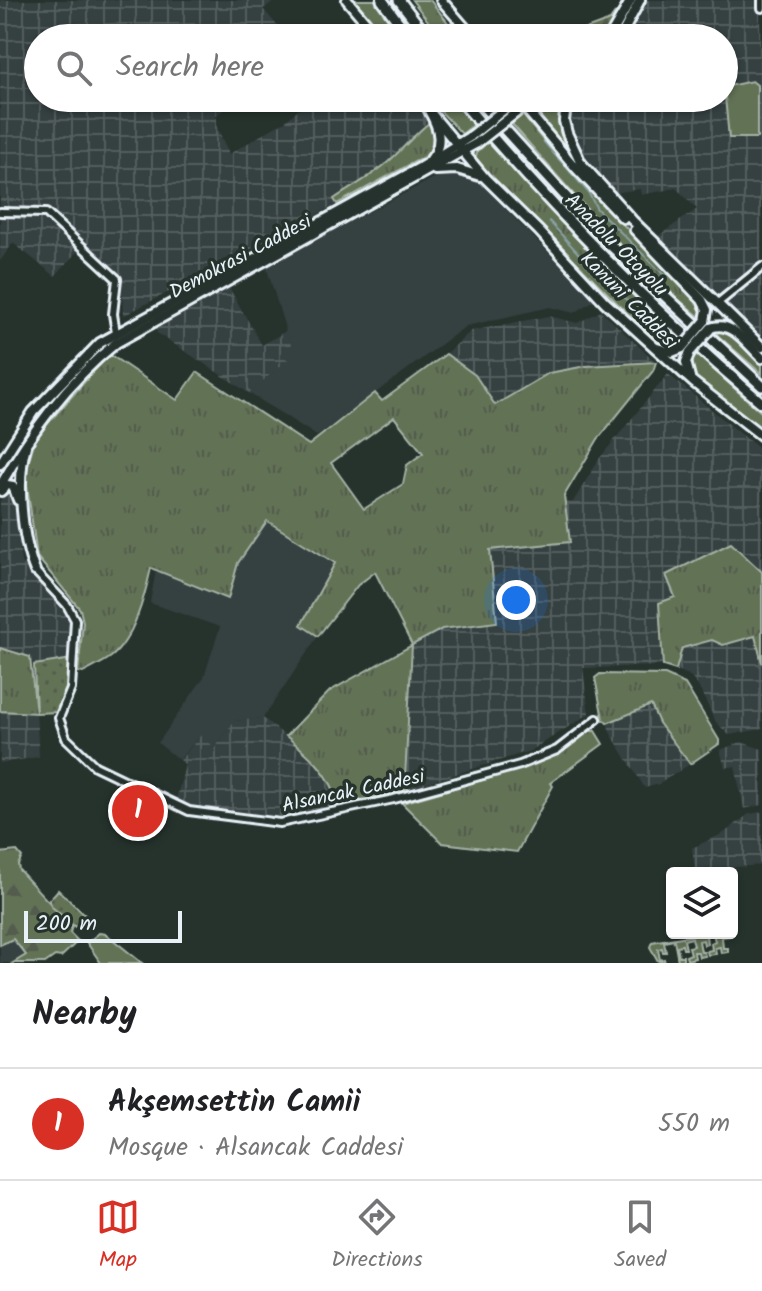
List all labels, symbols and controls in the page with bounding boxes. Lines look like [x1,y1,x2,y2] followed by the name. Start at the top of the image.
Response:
[24,24,738,112] search box
[116,44,264,92] text: Search here
[52,46,96,90] icon: search
[556,186,675,305] street label: Anadolu Otoyolu
[164,206,319,309] street label: Demokrasi Caddesi
[572,245,686,359] street label: Kanuni Caddesi
[496,580,536,620] your location
[279,761,429,823] street label: Alsancak Caddesi
[112,781,164,841] pin: 1
[666,867,738,939] map controls
[666,867,738,939] button: layers
[24,907,182,943] scale bar
[36,907,97,942] text: 200 m
[32,988,137,1042] text: Nearby
[108,1079,361,1127] text: Akşemsettin Camii
[54,1103,62,1145] text: 1
[658,1103,730,1145] text: 550 m
[108,1127,403,1169] text: Mosque · Alsancak Caddesi
[96,1195,140,1278] tab: Map
[331,1195,423,1278] tab: Directions
[614,1195,666,1278] tab: Saved

